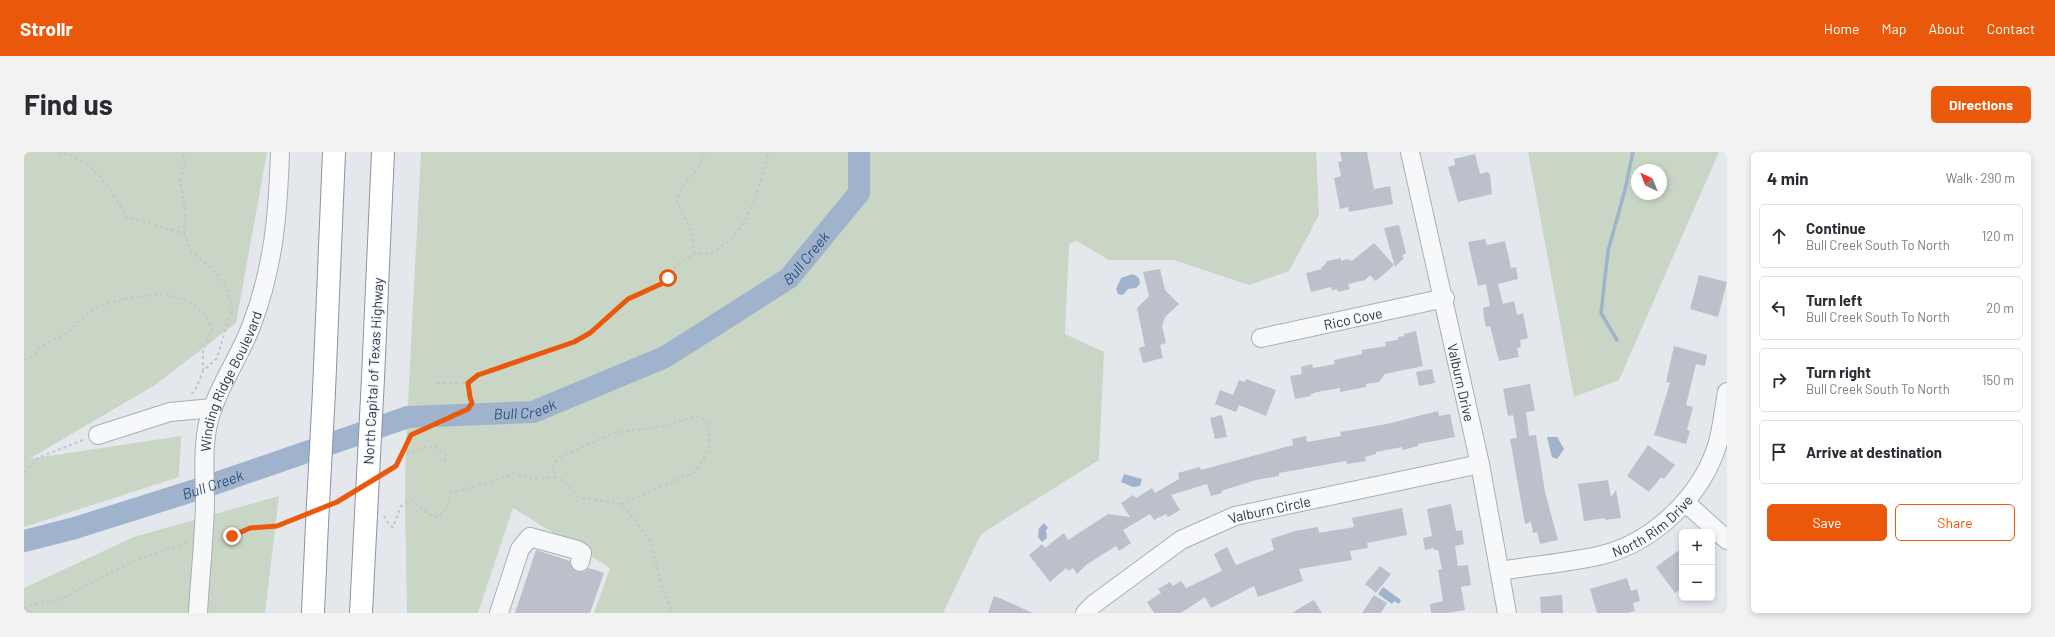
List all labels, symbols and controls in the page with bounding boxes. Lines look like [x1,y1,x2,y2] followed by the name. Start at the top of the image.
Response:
[20,17,73,40] text: Strollr
[1824,20,1860,37] text: Home
[1882,20,1906,37] text: Map
[1928,20,1965,37] text: About
[1987,20,2035,37] text: Contact
[1931,86,2031,123] button: Directions
[24,87,113,121] text: Find us
[1631,164,1667,200] north arrow
[1767,168,1809,188] text: 4 min
[1946,170,2015,186] text: Walk · 290 m
[1806,219,1866,237] text: Continue
[1768,225,1790,247] icon: ahead
[780,227,833,289] water label: Bull Creek
[1982,228,2014,244] text: 120 m
[1806,237,1950,253] text: Bull Creek South To North
[659,269,677,287] route start
[360,277,386,465] street label: North Capital of Texas Highway
[1806,291,1862,309] text: Turn left
[1768,297,1790,319] icon: left
[1986,300,2014,316] text: 20 m
[1322,303,1384,333] street label: Rico Cove
[196,308,265,452] street label: Winding Ridge Boulevard
[1806,309,1950,325] text: Bull Creek South To North
[1445,341,1479,423] street label: Valburn Drive
[1806,363,1871,381] text: Turn right
[1768,369,1790,391] icon: right
[1982,372,2014,388] text: 150 m
[1806,381,1950,397] text: Bull Creek South To North
[493,394,559,423] water label: Bull Creek
[1768,441,1790,463] icon: arrive
[1806,443,1942,461] text: Arrive at destination
[180,465,246,503] water label: Bull Creek
[1609,491,1696,560] street label: North Rim Drive
[1225,492,1312,526] street label: Valburn Circle
[1767,504,1887,541] button: Save
[1895,504,2015,541] button: Share
[223,527,241,545] route end
[1679,529,1715,601] map controls
[1679,529,1715,565] button: +
[1679,565,1715,601] button: −

